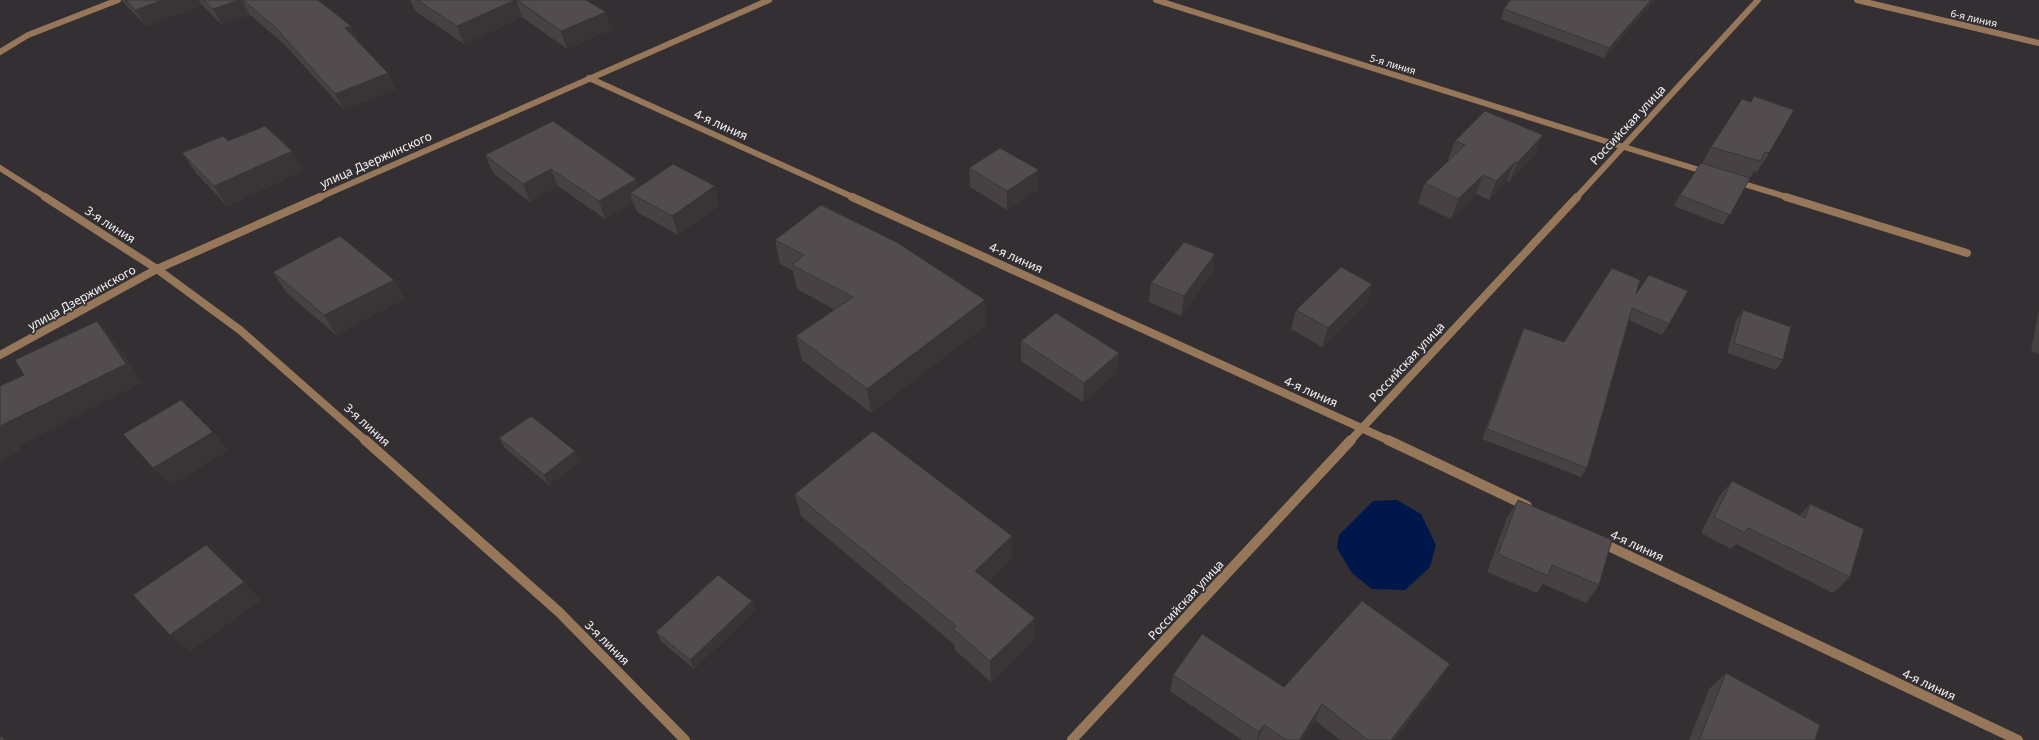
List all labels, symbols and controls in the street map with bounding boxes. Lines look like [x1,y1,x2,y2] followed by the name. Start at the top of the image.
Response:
[1949,6,1999,30] street label: 6-я линия
[1368,50,1418,78] street label: 5-я линия
[1586,81,1669,168] street label: Российская улица
[692,105,751,144] street label: 4-я линия
[317,127,434,192] street label: улица Дзержинского
[82,202,139,247] street label: 3-я линия
[987,238,1046,277] street label: 4-я линия
[25,261,139,334] street label: улица Дзержинского
[1365,318,1448,405] street label: Российская улица
[1282,372,1341,411] street label: 4-я линия
[340,399,394,450] street label: 3-я линия
[1608,526,1667,565] street label: 4-я линия
[1144,556,1227,643] street label: Российская улица
[581,616,634,669] street label: 3-я линия
[1900,665,1959,704] street label: 4-я линия

